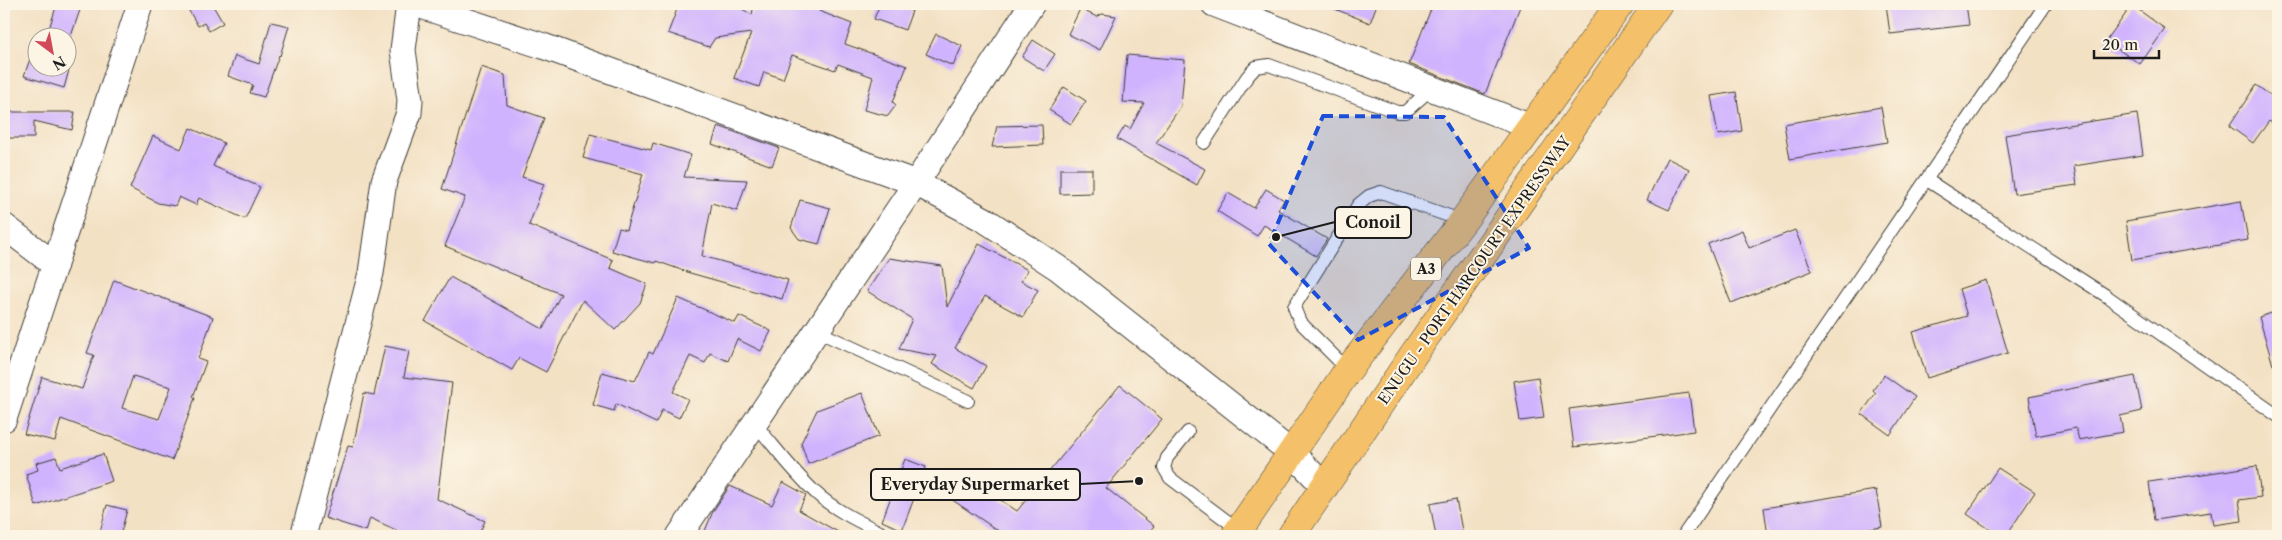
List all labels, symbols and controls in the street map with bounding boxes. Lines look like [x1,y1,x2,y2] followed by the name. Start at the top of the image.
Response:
[28,28,78,78] north arrow
[2094,28,2160,60] scale bar
[2102,35,2138,54] text: 20 m
[49,52,69,74] text: N
[1373,132,1575,408] street label: ENUGU - PORT HARCOURT EXPRESSWAY
[1335,207,1411,238] callout: Conoil
[1345,212,1401,232] text: Conoil
[1411,258,1441,280] road number: A3
[871,469,1080,500] callout: Everyday Supermarket
[881,474,1070,494] text: Everyday Supermarket

